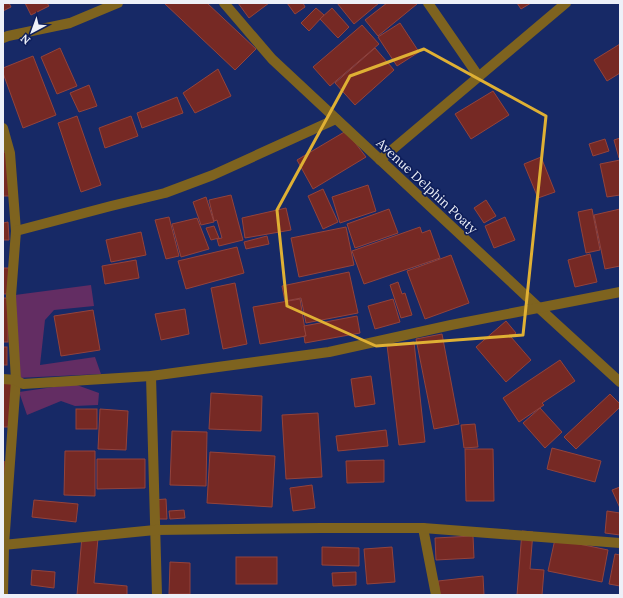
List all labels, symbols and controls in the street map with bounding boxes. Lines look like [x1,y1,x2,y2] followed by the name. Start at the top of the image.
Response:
[12,12,52,52] north arrow
[17,31,33,48] text: N
[372,134,481,237] street label: Avenue Delphin Poaty

